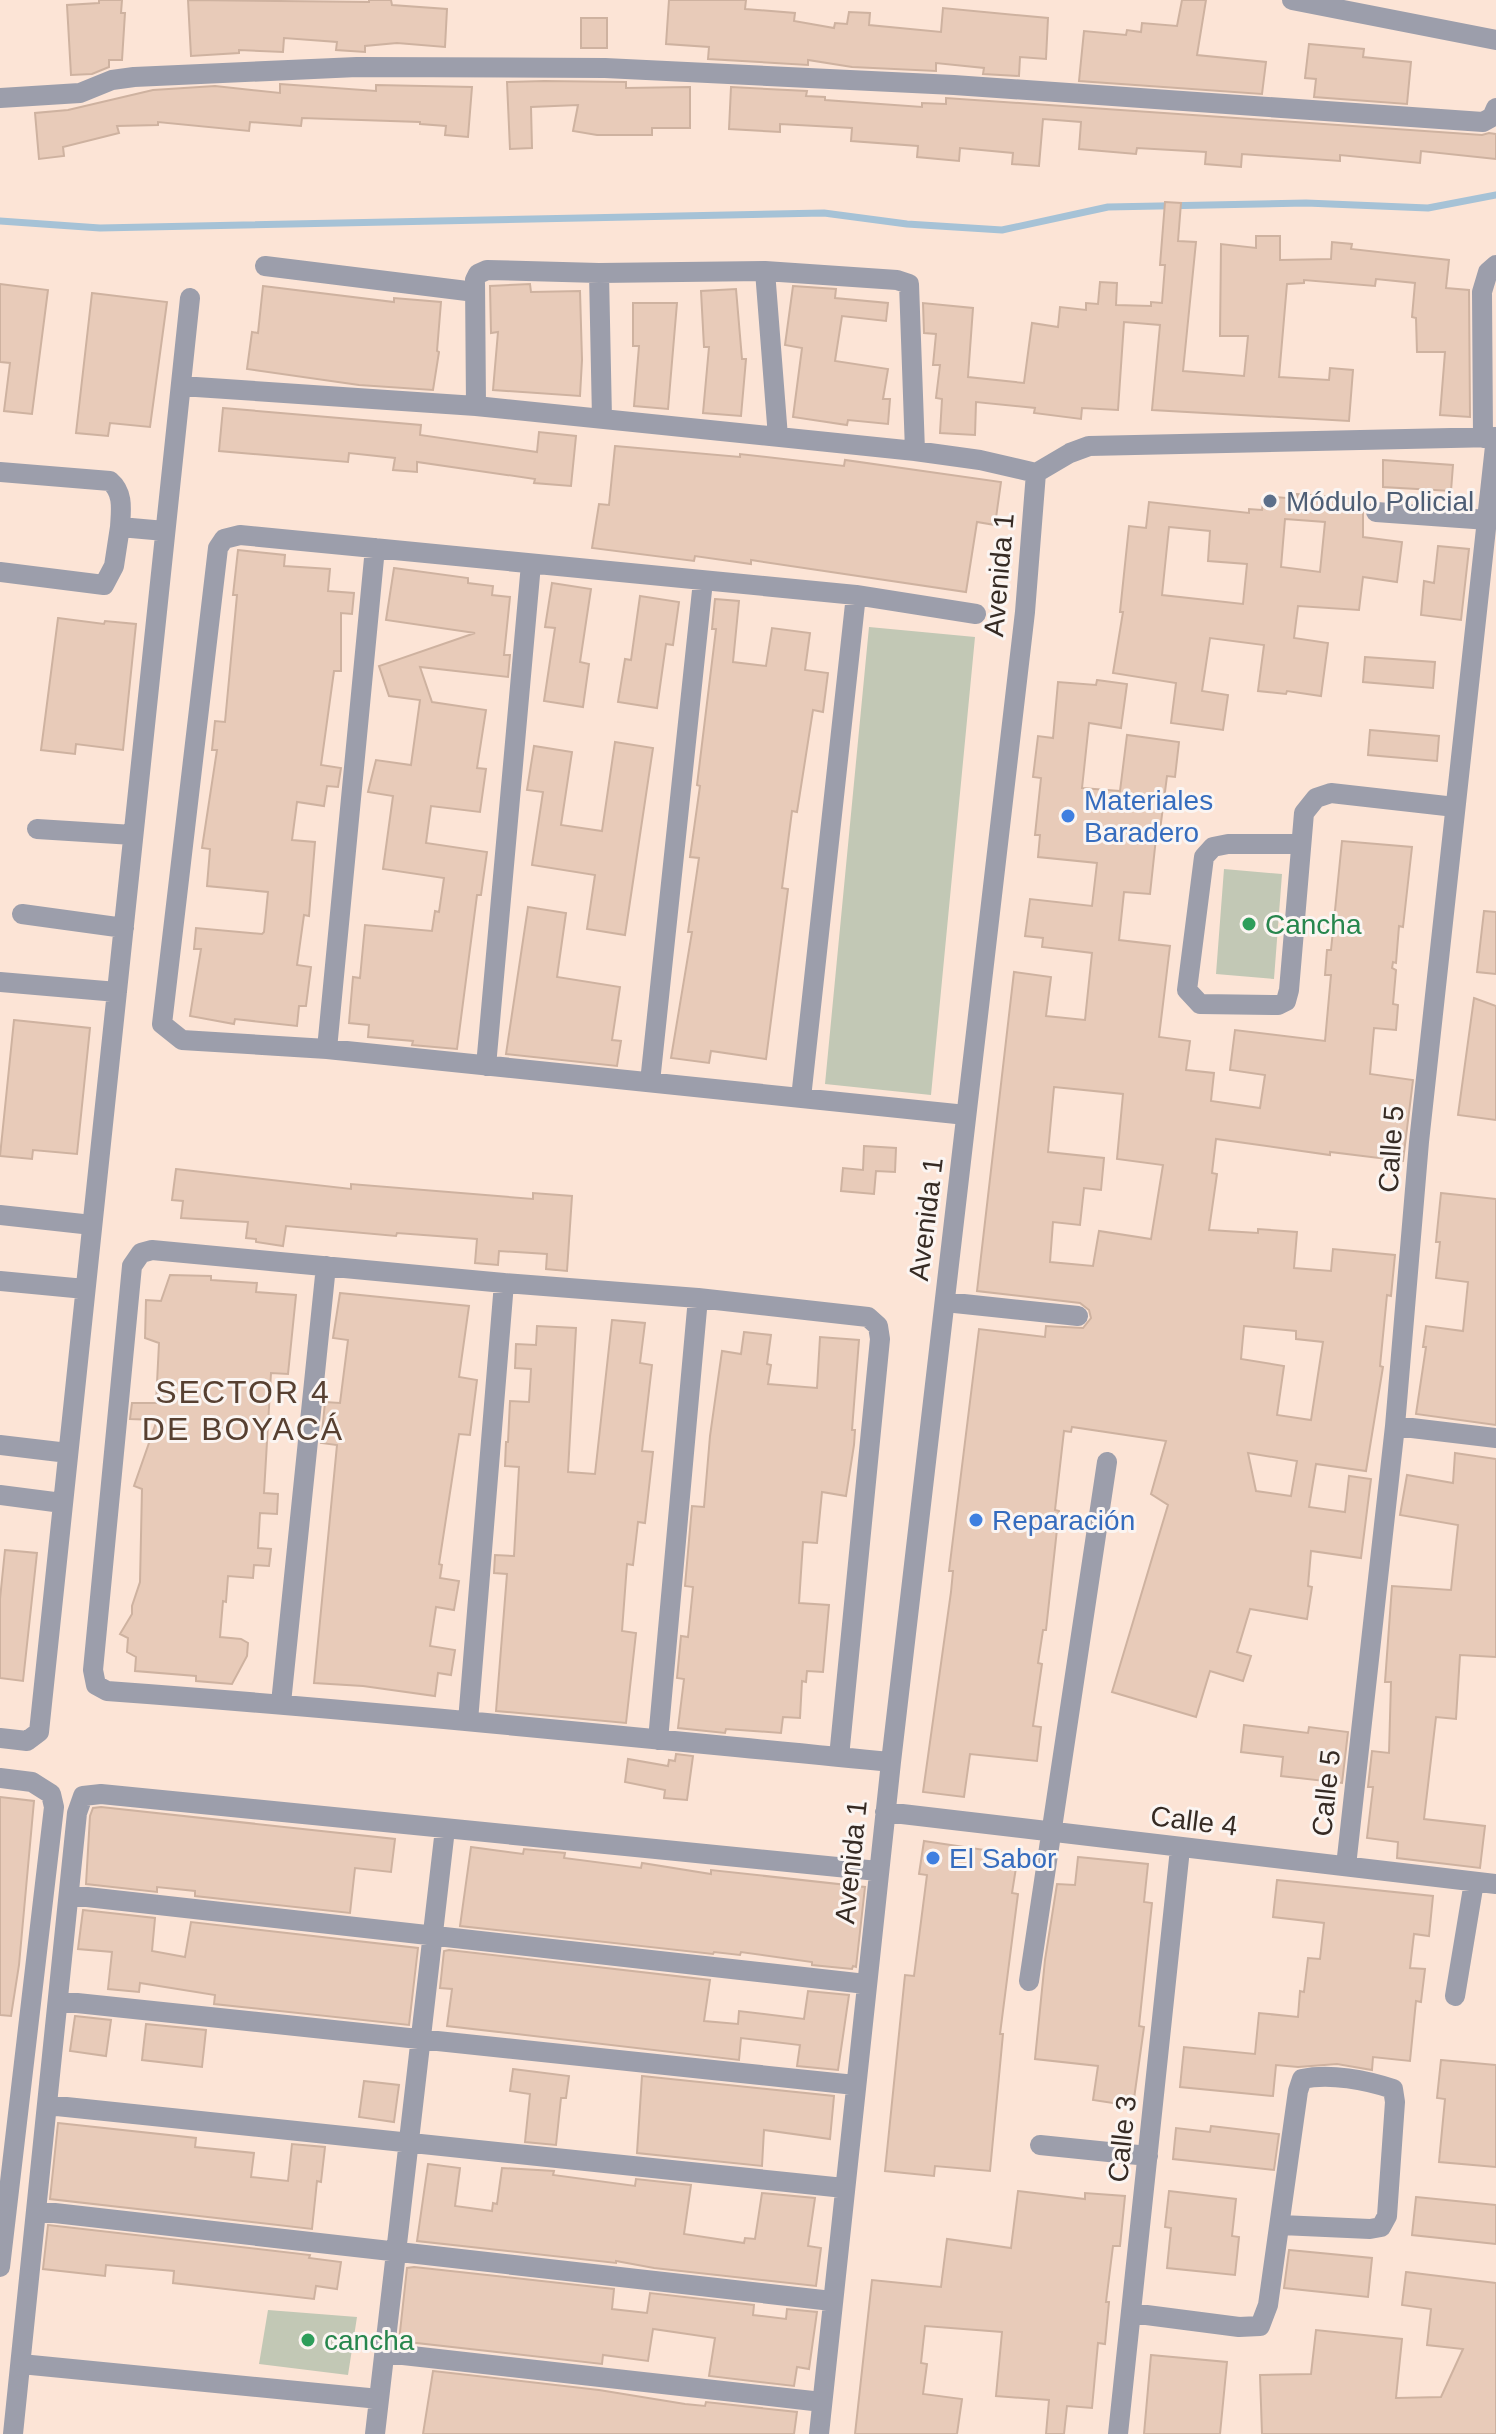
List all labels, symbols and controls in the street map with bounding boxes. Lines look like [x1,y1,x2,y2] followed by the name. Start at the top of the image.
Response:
[1286,486,1474,517] place label: Módulo Policial
[1261,492,1279,510] marker: Módulo Policial
[978,512,1020,638] street label: Avenida 1
[1084,785,1213,848] place label: Materiales Baradero
[1059,807,1077,825] marker: Materiales Baradero
[1265,909,1362,940] place label: Cancha
[1240,915,1258,933] marker: Cancha
[1372,1104,1410,1194] street label: Calle 5
[903,1156,949,1282] street label: Avenida 1
[142,1374,344,1447] district label: SECTOR 4 DE BOYACÁ
[992,1505,1135,1536] place label: Reparación
[967,1511,985,1529] marker: Reparación
[1306,1748,1346,1838] street label: Calle 5
[829,1799,873,1925] street label: Avenida 1
[1149,1800,1239,1842] street label: Calle 4
[949,1843,1056,1874] place label: El Sabor
[924,1849,942,1867] marker: El Sabor
[1102,2094,1142,2184] street label: Calle 3
[324,2325,415,2356] place label: cancha
[299,2331,317,2349] marker: cancha

